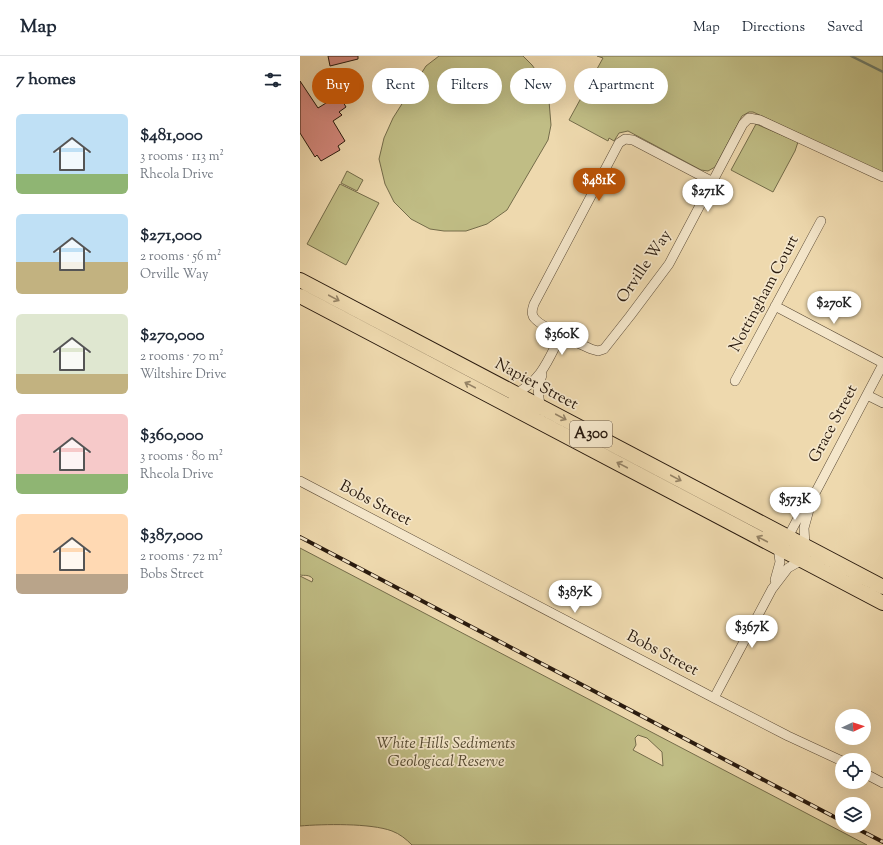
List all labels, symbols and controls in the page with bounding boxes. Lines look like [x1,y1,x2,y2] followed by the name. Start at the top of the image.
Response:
[20,14,57,41] text: Map
[693,18,720,38] text: Map
[742,18,805,38] text: Directions
[827,18,863,38] text: Saved
[16,68,76,92] text: 7 homes
[312,68,364,104] chip: Buy
[372,68,429,104] chip: Rent
[437,68,502,104] chip: Filters
[510,68,566,104] chip: New
[574,68,668,104] chip: Apartment
[262,69,284,91] icon: filters
[140,124,203,148] text: $481,000
[48,130,96,178] icon: home
[140,148,224,166] text: 3 rooms · 113 m²
[140,166,214,184] text: Rheola Drive
[571,168,627,202] pin: $481K
[582,172,616,190] text: $481K
[680,179,736,213] pin: $271K
[691,183,725,201] text: $271K
[140,224,202,248] text: $271,000
[612,226,678,308] street label: Orville Way
[48,230,96,278] icon: home
[725,231,806,356] street label: Nottingham Court
[140,248,221,266] text: 2 rooms · 56 m²
[140,266,208,284] text: Orville Way
[806,291,862,325] pin: $270K
[328,295,340,302] one-way arrow
[816,295,852,313] text: $270K
[534,322,590,356] pin: $360K
[140,324,204,348] text: $270,000
[545,326,579,344] text: $360K
[48,330,96,378] icon: home
[140,348,224,366] text: 2 rooms · 70 m²
[490,353,582,417] street label: Napier Street
[140,366,227,384] text: Wiltshire Drive
[804,380,865,467] street label: Grace Street
[464,381,476,388] one-way arrow
[555,414,567,422] one-way arrow
[570,421,612,447] road number: A300
[140,424,204,448] text: $360,000
[48,430,96,478] icon: home
[140,448,223,466] text: 3 rooms · 80 m²
[616,461,628,468] one-way arrow
[140,466,214,484] text: Rheola Drive
[335,475,415,533] street label: Bobs Street
[670,475,682,482] one-way arrow
[767,487,823,521] pin: $573K
[779,491,811,509] text: $573K
[140,524,203,548] text: $387,000
[48,530,96,578] icon: home
[756,534,768,542] one-way arrow
[140,548,223,566] text: 2 rooms · 72 m²
[140,566,204,584] text: Bobs Street
[547,580,603,614] pin: $387K
[558,584,592,602] text: $387K
[724,615,780,649] pin: $367K
[735,619,769,637] text: $367K
[622,625,702,683] street label: Bobs Street
[835,709,871,745] north arrow
[835,709,871,833] map controls
[377,733,515,774] park label: White Hills Sediments Geological Reserve
[835,753,871,789] button: locate
[835,797,871,833] button: layers

